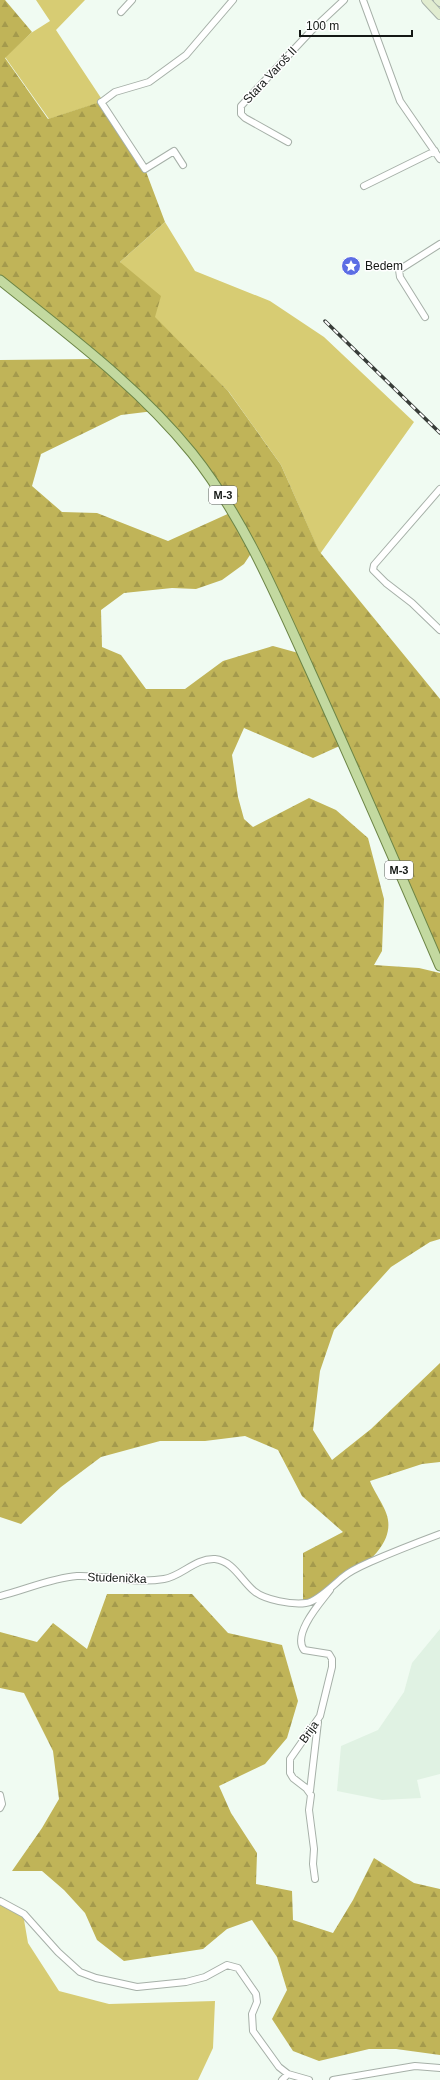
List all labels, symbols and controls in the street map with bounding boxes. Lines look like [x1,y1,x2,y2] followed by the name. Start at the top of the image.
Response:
[300,12,412,38] scale bar
[306,19,339,33] text: 100 m
[240,44,300,106] street label: Stara Varoš II
[340,255,362,277] place icon: Bedem
[365,259,403,273] place label: Bedem
[209,486,237,504] road number: M-3
[385,861,413,879] road number: M-3
[87,1570,147,1586] street label: Studenička
[296,1718,322,1746] street label: Brija

